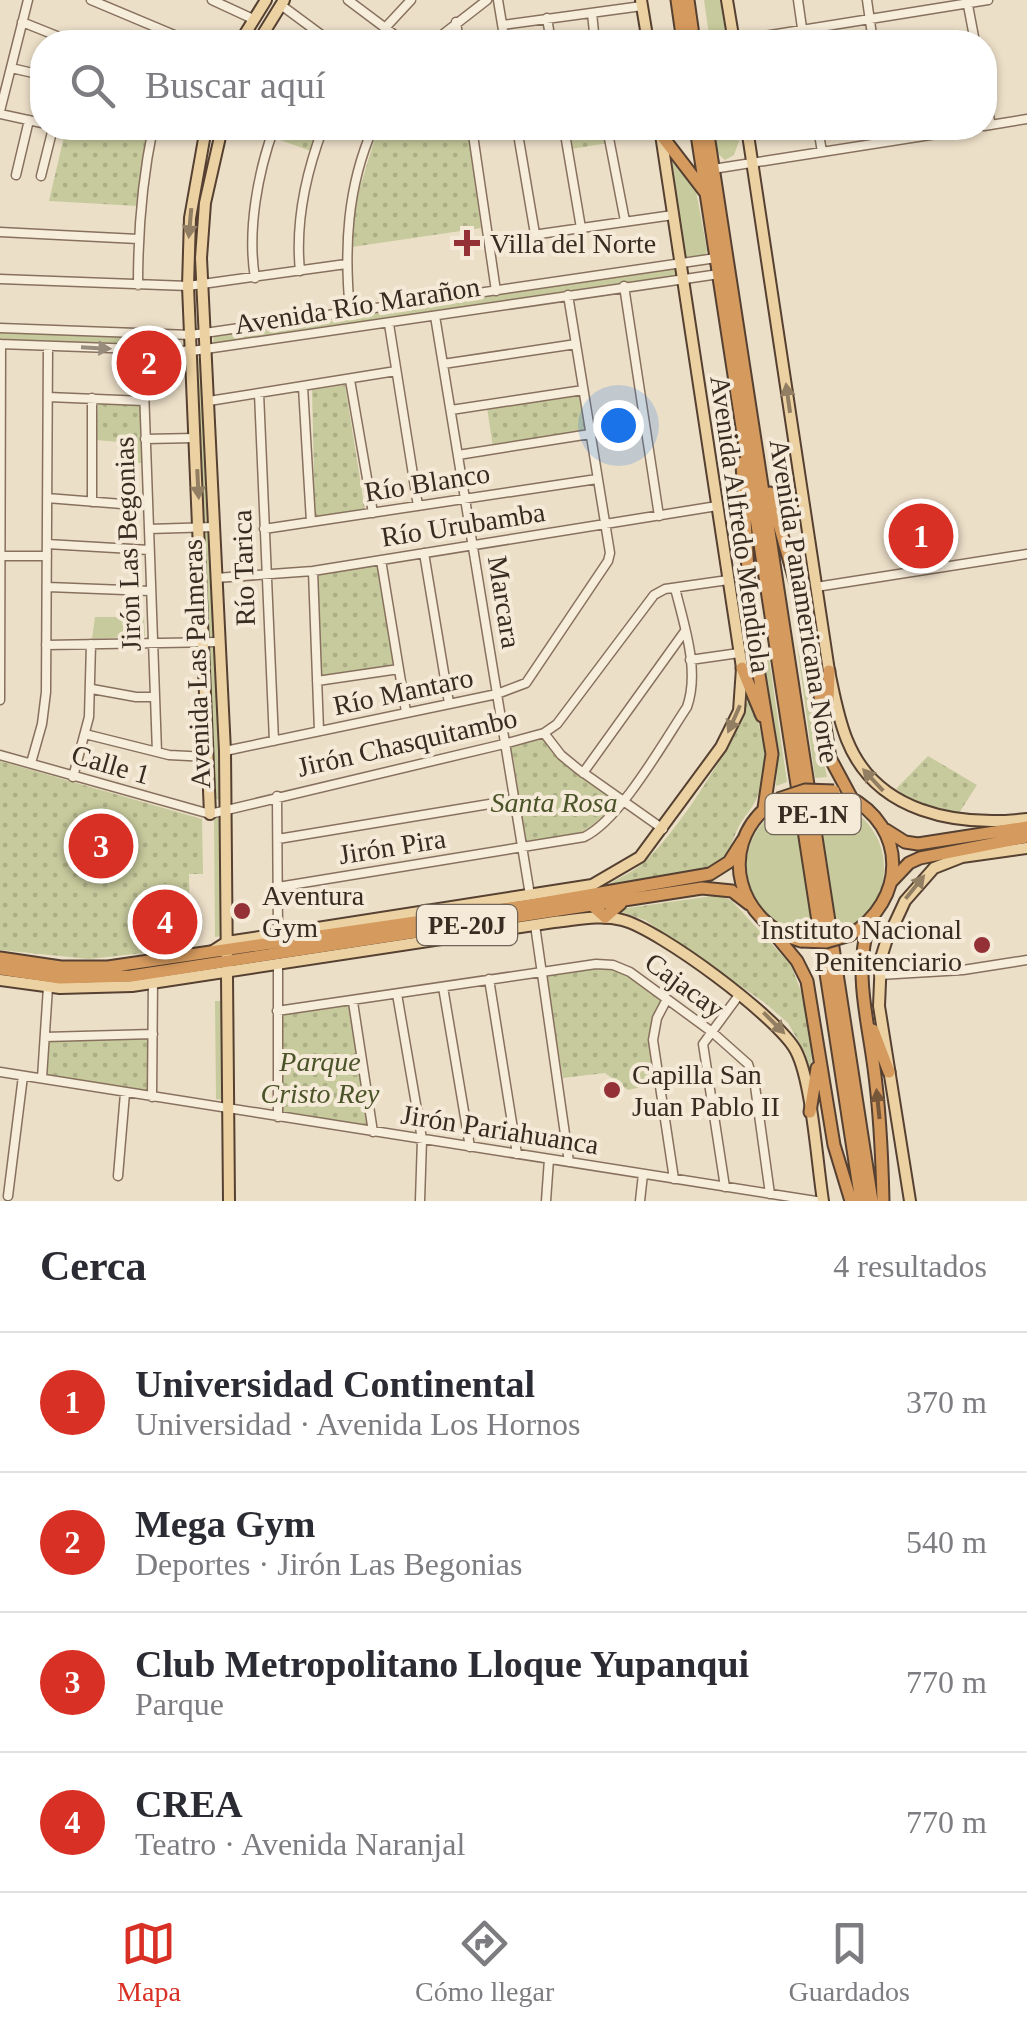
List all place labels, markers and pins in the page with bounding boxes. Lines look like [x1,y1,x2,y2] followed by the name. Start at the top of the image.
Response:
[490,228,656,259] place label: Villa del Norte
[454,230,480,256] marker: Villa del Norte
[116,326,182,400] pin: 2
[888,498,954,574] pin: 1
[68,808,134,884] pin: 3
[262,880,365,943] place label: Aventura Gym
[132,884,198,960] pin: 4
[231,900,253,922] marker: Aventura Gym
[761,914,962,977] place label: Instituto Nacional Penitenciario
[971,934,993,956] marker: Instituto Nacional Penitenciario
[632,1059,780,1122] place label: Capilla San Juan Pablo II
[601,1079,623,1101] marker: Capilla San Juan Pablo II

